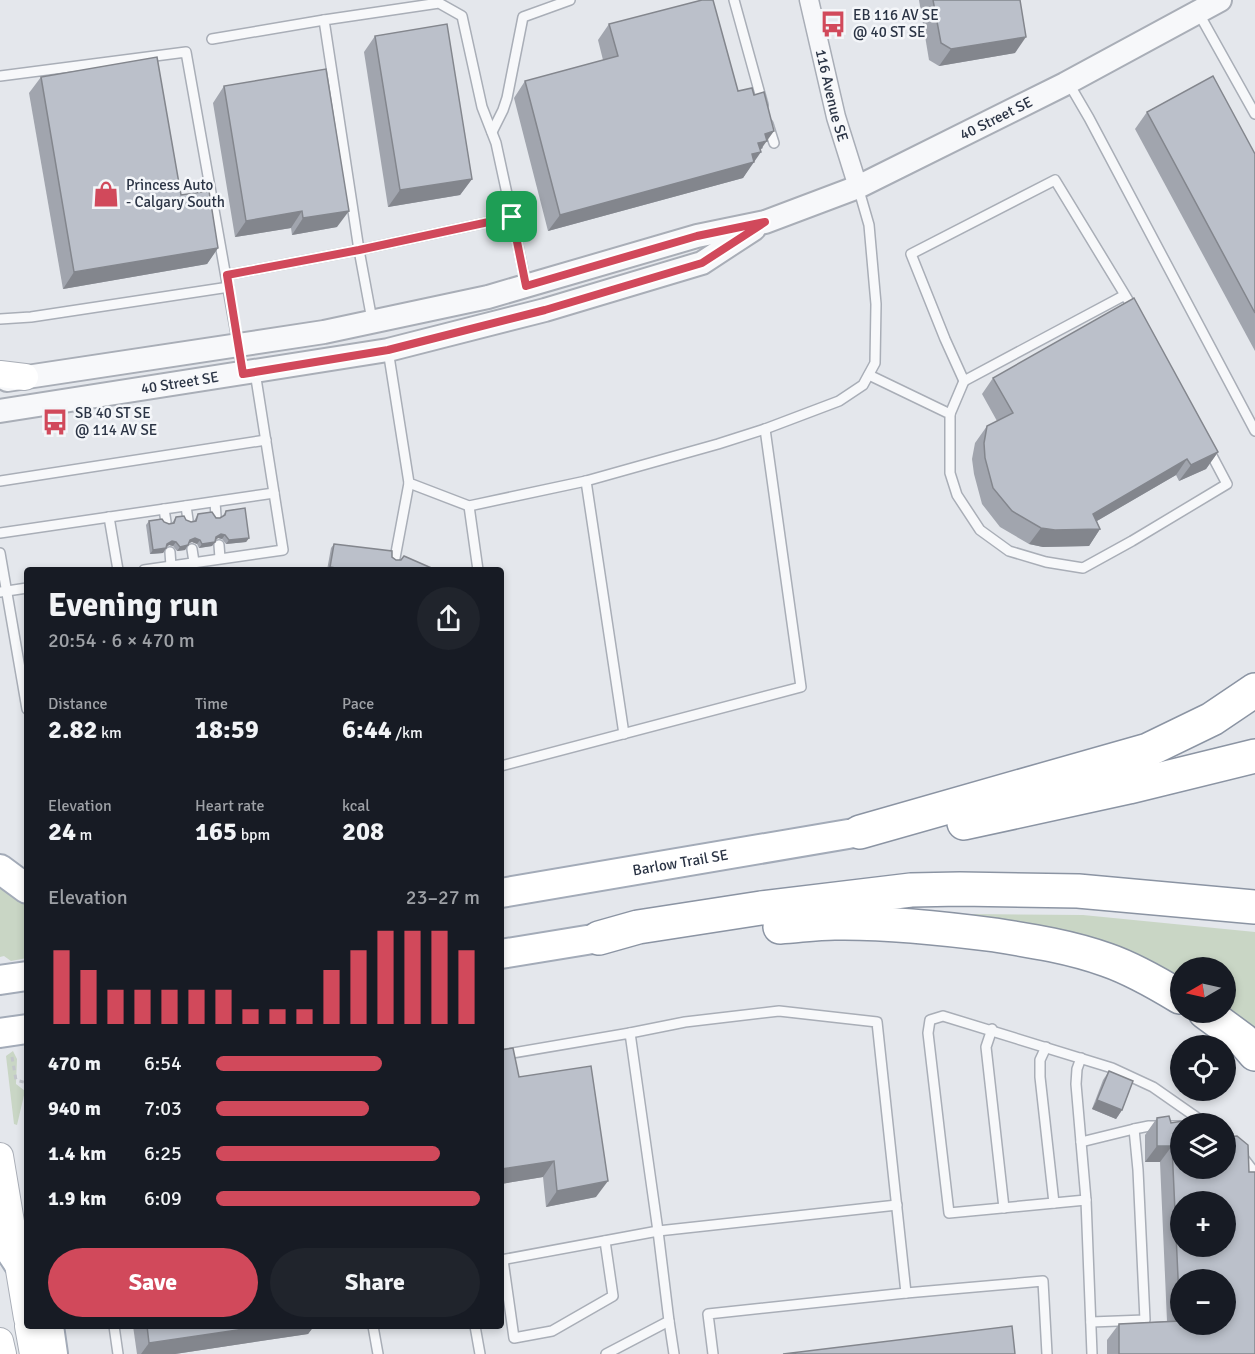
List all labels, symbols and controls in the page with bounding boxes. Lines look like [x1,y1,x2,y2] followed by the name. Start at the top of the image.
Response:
[853,6,939,41] place label: EB 116 AV SE @ 40 ST SE
[818,9,848,39] bus stop icon: EB 116 AV SE @ 40 ST SE
[812,47,852,144] street label: 116 Avenue SE
[957,93,1035,144] street label: 40 Street SE
[126,176,225,211] place label: Princess Auto - Calgary South
[91,179,121,209] shop icon: Princess Auto - Calgary South
[486,191,537,242] pin
[495,200,528,233] icon: arrive
[139,368,220,398] street label: 40 Street SE
[75,404,157,439] place label: SB 40 ST SE @ 114 AV SE
[40,407,70,437] bus stop icon: SB 40 ST SE @ 114 AV SE
[48,585,218,626] text: Evening run
[417,587,480,650] button: share
[48,628,195,653] text: 20:54 · 6 × 470 m
[48,694,108,714] text: Distance
[195,694,228,714] text: Time
[342,694,374,714] text: Pace
[48,714,98,746] text: 2.82
[195,714,259,746] text: 18:59
[342,714,392,746] text: 6:44
[98,723,122,743] text: km
[392,723,423,743] text: /km
[48,796,112,816] text: Elevation
[195,796,264,816] text: Heart rate
[342,796,370,816] text: kcal
[48,816,76,848] text: 24
[195,816,237,848] text: 165
[342,816,384,848] text: 208
[76,825,92,845] text: m
[237,825,270,845] text: bpm
[631,846,730,879] street label: Barlow Trail SE
[48,885,128,910] text: Elevation
[406,885,480,910] text: 23–27 m
[1170,957,1236,1023] north arrow
[1170,957,1236,1335] map controls
[1170,1035,1236,1101] button: locate
[48,1051,101,1076] text: 470 m
[144,1051,182,1076] text: 6:54
[48,1096,101,1121] text: 940 m
[144,1096,182,1121] text: 7:03
[1170,1113,1236,1179] button: layers
[48,1141,106,1166] text: 1.4 km
[144,1141,182,1166] text: 6:25
[48,1186,106,1211] text: 1.9 km
[144,1186,182,1211] text: 6:09
[1170,1191,1236,1257] button: +
[48,1248,258,1317] button: Save
[270,1248,480,1317] button: Share
[1170,1269,1236,1335] button: −

